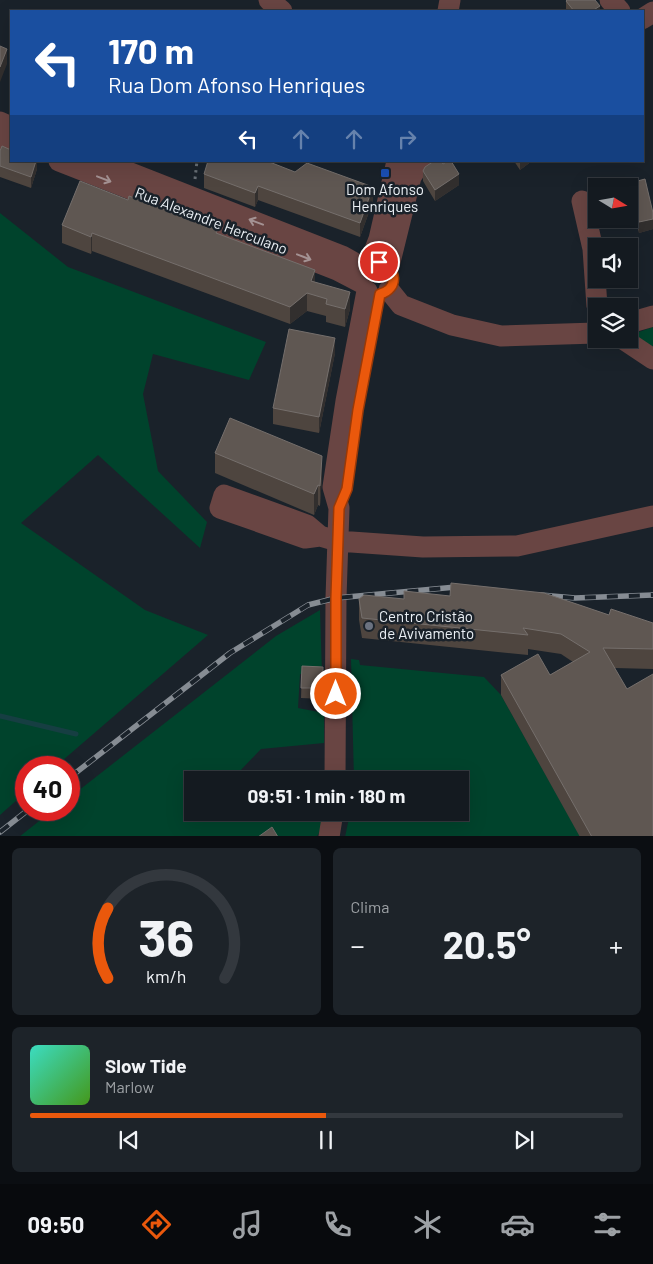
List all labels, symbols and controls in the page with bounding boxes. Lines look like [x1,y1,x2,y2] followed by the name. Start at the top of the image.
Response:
[108,29,194,71] text: 170 m
[25,30,90,95] icon: left
[108,71,365,97] text: Rua Dom Afonso Henriques
[234,125,262,153] icon: left
[287,125,315,153] icon: ahead
[340,125,368,153] icon: ahead
[393,125,421,153] icon: right
[379,167,391,179] marker: Dom Afonso Henriques
[96,175,111,184] one-way arrow
[588,178,638,228] north arrow
[588,178,638,348] map controls
[346,180,424,215] place label: Dom Afonso Henriques
[133,183,290,257] street label: Rua Alexandre Herculano
[249,217,264,226] one-way arrow
[588,238,638,288] button: sound
[358,241,400,283] pin
[365,248,393,276] icon: arrive
[296,253,312,262] one-way arrow
[588,298,638,348] button: layers
[379,607,474,642] place label: Centro Cristão de Avivamento
[363,620,375,632] marker: Centro Cristão de Avivamento
[309,667,361,719] position arrow
[15,756,80,821] speed limit sign: 40
[248,784,405,807] text: 09:51 · 1 min · 180 m
[351,897,389,916] text: Clima
[138,905,194,967] text: 36
[443,921,531,967] text: 20.5°
[351,928,365,962] text: −
[609,928,623,962] text: +
[146,965,186,987] text: km/h
[105,1054,187,1077] text: Slow Tide
[105,1077,154,1096] text: Marlow
[115,1126,143,1154] icon: previous
[312,1126,340,1154] icon: pause
[510,1126,538,1154] icon: next
[139,1207,174,1242] icon: directions
[230,1207,265,1242] icon: music
[320,1207,355,1242] icon: phone
[410,1207,445,1242] icon: climate
[500,1207,535,1242] icon: car
[590,1207,625,1242] icon: filters
[28,1211,84,1237] text: 09:50

